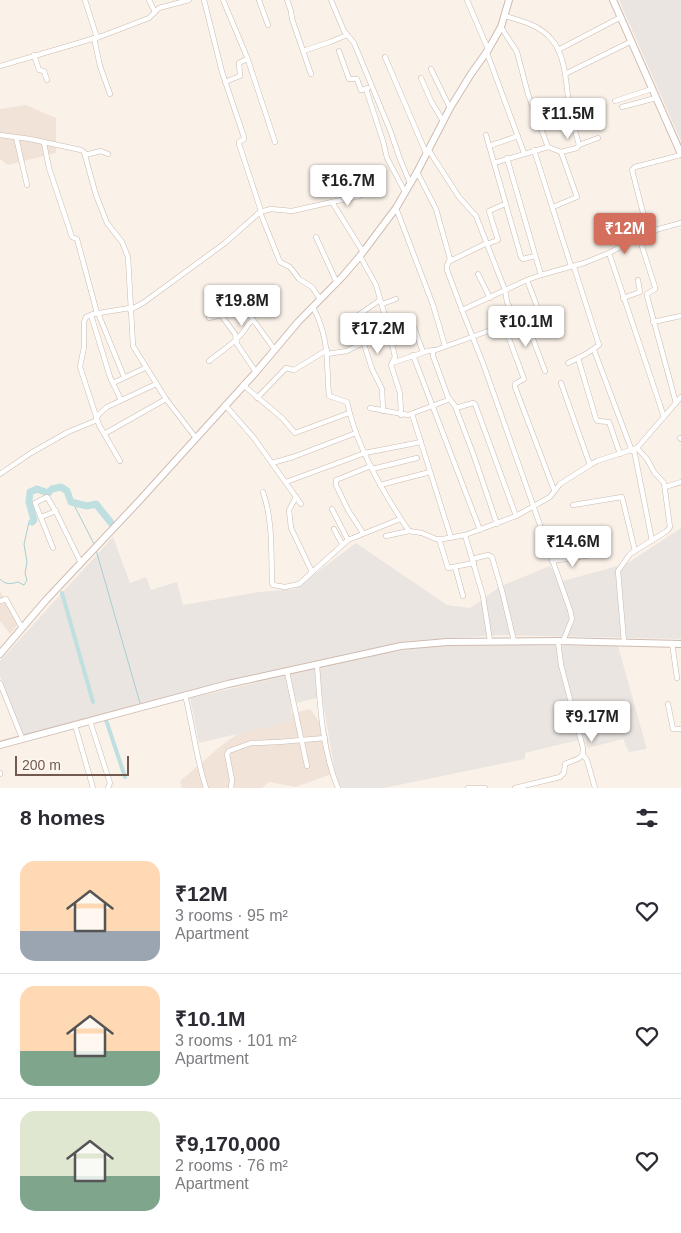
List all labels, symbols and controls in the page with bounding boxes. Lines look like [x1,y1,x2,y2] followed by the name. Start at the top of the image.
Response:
[527,98,609,140] pin: ₹11.5M
[542,105,594,122] text: ₹11.5M
[307,164,389,207] pin: ₹16.7M
[321,172,375,189] text: ₹16.7M
[595,212,655,255] pin: ₹12M
[605,220,645,237] text: ₹12M
[201,284,283,327] pin: ₹19.8M
[215,292,269,309] text: ₹19.8M
[485,306,567,348] pin: ₹10.1M
[337,312,419,355] pin: ₹17.2M
[499,313,553,330] text: ₹10.1M
[351,320,405,337] text: ₹17.2M
[532,526,614,568] pin: ₹14.6M
[546,533,600,550] text: ₹14.6M
[551,700,633,743] pin: ₹9.17M
[565,708,619,725] text: ₹9.17M
[15,753,129,776] scale bar
[22,757,61,773] text: 200 m
[633,804,661,832] icon: filters
[20,806,105,829] text: 8 homes
[60,881,120,941] icon: home
[175,882,228,905] text: ₹12M
[633,897,661,925] icon: heart
[175,907,288,924] text: 3 rooms · 95 m²
[175,925,249,942] text: Apartment
[60,1006,120,1066] icon: home
[175,1007,245,1030] text: ₹10.1M
[633,1022,661,1050] icon: heart
[175,1032,297,1049] text: 3 rooms · 101 m²
[175,1050,249,1067] text: Apartment
[60,1131,120,1191] icon: home
[175,1132,280,1155] text: ₹9,170,000
[633,1147,661,1175] icon: heart
[175,1157,288,1174] text: 2 rooms · 76 m²
[175,1175,249,1192] text: Apartment

